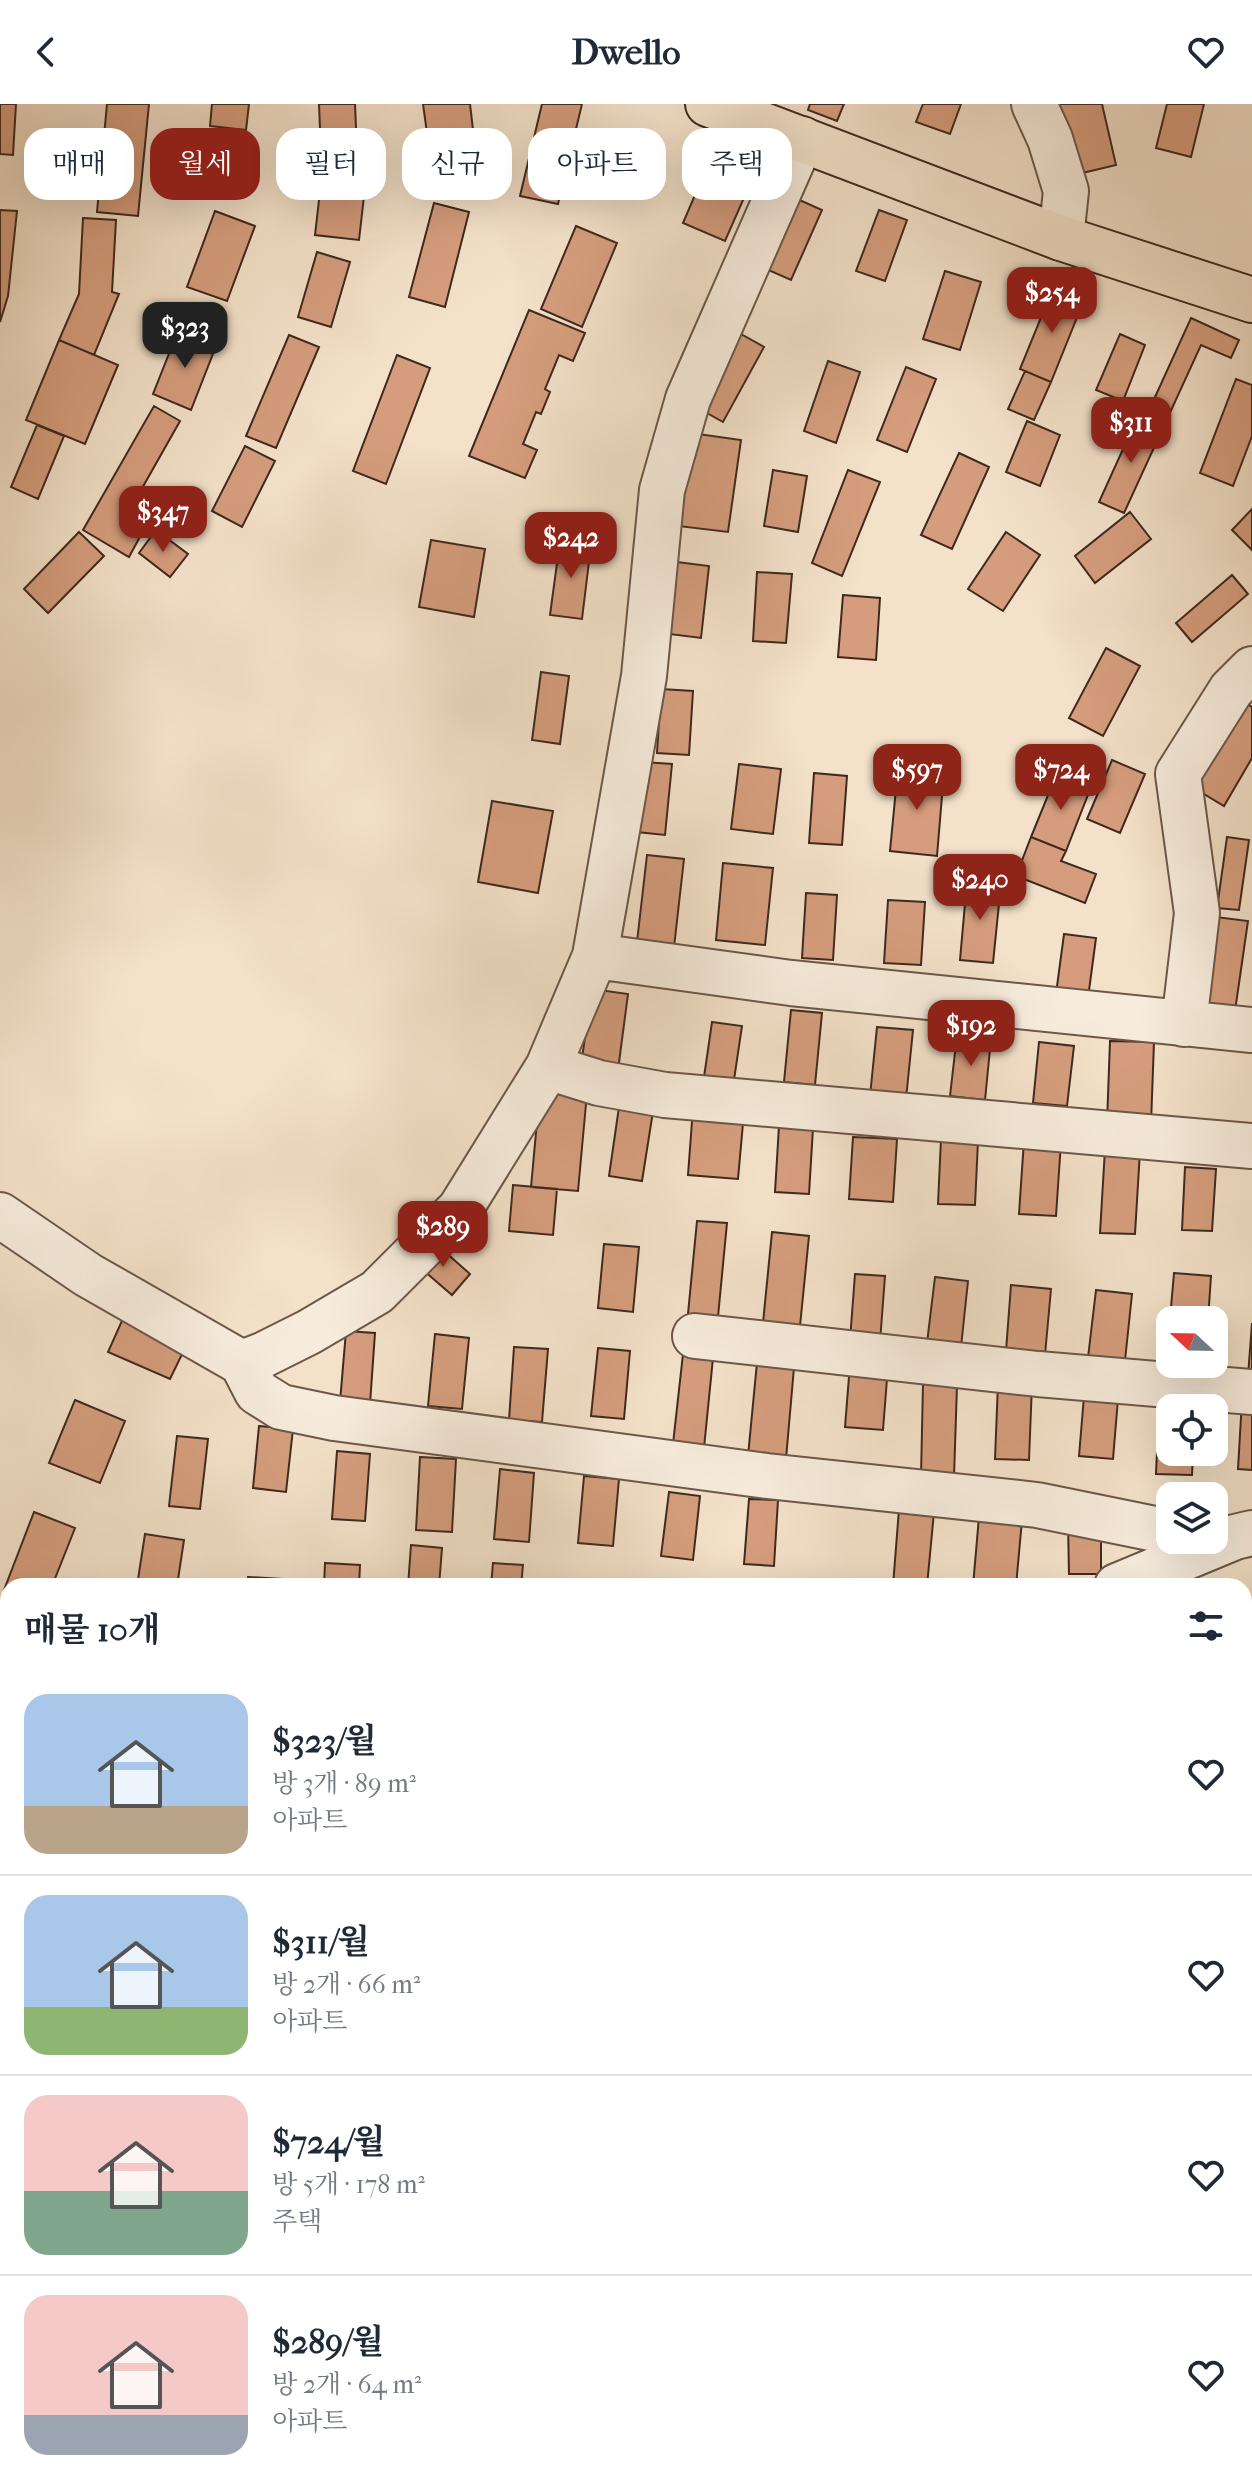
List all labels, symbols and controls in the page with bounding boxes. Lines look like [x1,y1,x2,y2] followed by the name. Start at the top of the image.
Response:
[24,30,68,74] icon: back
[1184,30,1228,74] icon: heart
[571,31,681,73] text: Dwello
[24,128,134,200] chip: 매매
[150,128,260,200] chip: 월세
[276,128,386,200] chip: 필터
[402,128,512,200] chip: 신규
[528,128,666,200] chip: 아파트
[682,128,792,200] chip: 주택
[1005,267,1099,335] pin: $254
[1025,277,1079,308] text: $254
[138,302,232,370] pin: $323
[160,312,210,343] text: $323
[1084,397,1178,465] pin: $311
[1109,407,1153,438] text: $311
[116,486,210,554] pin: $347
[137,496,189,527] text: $347
[524,512,618,580] pin: $242
[543,522,599,553] text: $242
[870,744,964,812] pin: $597
[1014,744,1108,812] pin: $724
[891,754,943,785] text: $597
[1033,754,1089,785] text: $724
[933,854,1027,922] pin: $240
[951,864,1009,895] text: $240
[924,1000,1018,1068] pin: $192
[946,1010,996,1041] text: $192
[396,1201,490,1269] pin: $289
[416,1211,470,1242] text: $289
[1156,1306,1228,1378] north arrow
[1156,1306,1228,1554] map controls
[1156,1394,1228,1466] button: locate
[1156,1482,1228,1554] button: layers
[1184,1604,1228,1648] icon: filters
[24,1610,161,1650] text: 매물 10개
[272,1721,377,1761] text: $323/월
[88,1726,184,1822] icon: home
[1184,1752,1228,1796] icon: heart
[272,1768,416,1799] text: 방 3개 · 89 m²
[272,1805,347,1836] text: 아파트
[272,1922,370,1962] text: $311/월
[88,1927,184,2023] icon: home
[1184,1953,1228,1997] icon: heart
[272,1969,420,2000] text: 방 2개 · 66 m²
[272,2006,347,2037] text: 아파트
[272,2122,386,2162] text: $724/월
[88,2127,184,2223] icon: home
[1184,2153,1228,2197] icon: heart
[272,2169,425,2200] text: 방 5개 · 178 m²
[272,2206,322,2237] text: 주택
[272,2322,384,2362] text: $289/월
[88,2327,184,2423] icon: home
[1184,2353,1228,2397] icon: heart
[272,2369,421,2400] text: 방 2개 · 64 m²
[272,2406,347,2437] text: 아파트

